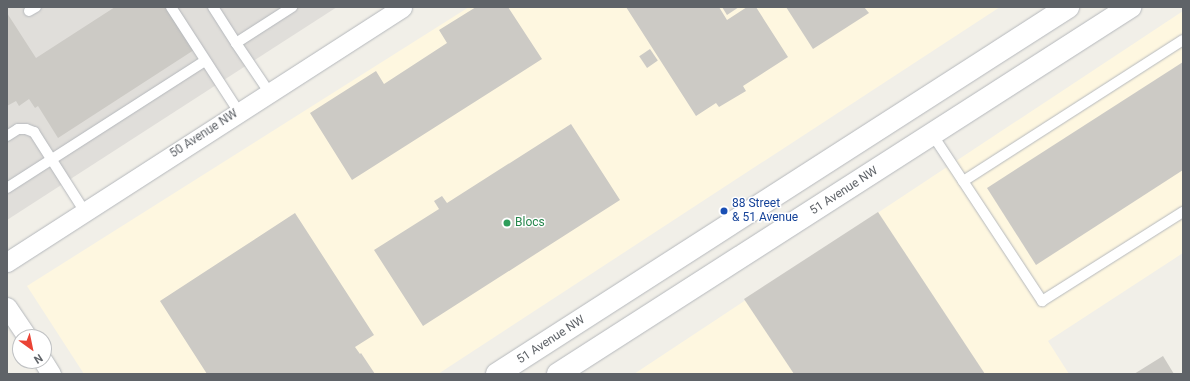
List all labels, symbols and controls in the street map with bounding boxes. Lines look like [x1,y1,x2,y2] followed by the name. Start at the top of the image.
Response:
[167,107,241,161] street label: 50 Avenue NW
[807,164,881,218] street label: 51 Avenue NW
[732,197,798,225] place label: 88 Street & 51 Avenue
[719,206,729,216] marker: 88 Street & 51 Avenue
[515,216,545,230] place label: Blocs
[502,218,512,228] marker: Blocs
[514,313,588,367] street label: 51 Avenue NW
[12,329,52,369] north arrow
[31,351,45,366] text: N

